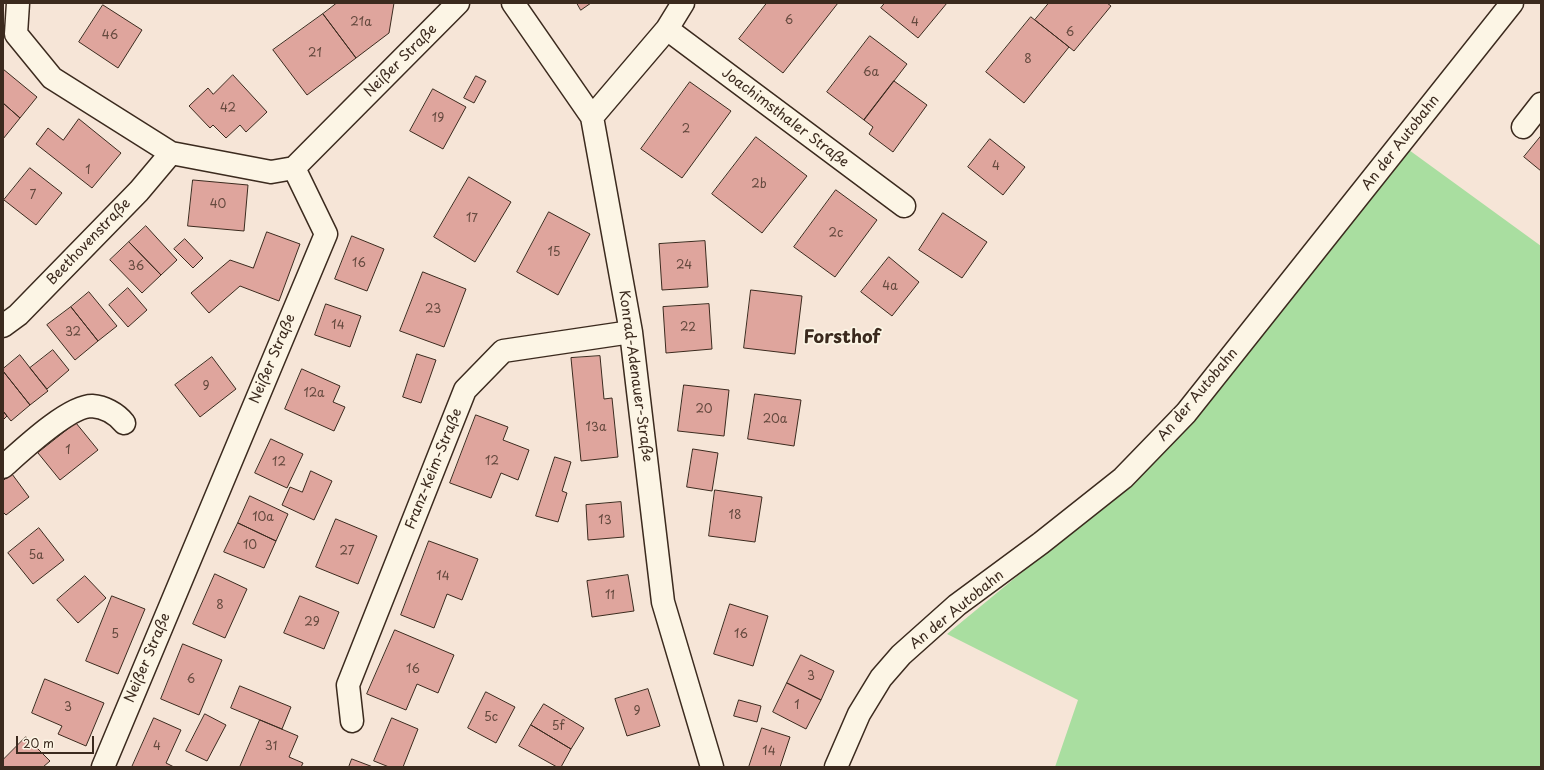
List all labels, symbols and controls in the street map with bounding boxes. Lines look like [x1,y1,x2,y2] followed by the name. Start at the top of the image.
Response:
[785,14,793,28] house number: 6
[350,16,372,30] house number: 21a
[911,16,919,30] house number: 4
[361,21,441,101] street label: Neißer Straße
[1066,26,1074,40] house number: 6
[102,29,118,43] house number: 46
[308,47,322,61] house number: 21
[1024,53,1032,67] house number: 8
[718,65,852,171] street label: Joachimsthaler Straße
[863,66,879,80] house number: 6a
[1359,92,1443,194] street label: An der Autobahn
[220,102,236,116] house number: 42
[432,112,444,126] house number: 19
[682,123,690,137] house number: 2
[992,160,1000,174] house number: 4
[85,164,91,178] house number: 1
[751,178,767,192] house number: 2b
[30,189,36,203] house number: 7
[44,195,134,289] street label: Beethovenstraße
[210,198,226,212] house number: 40
[466,212,478,226] house number: 17
[829,227,843,241] house number: 2c
[547,246,561,260] house number: 15
[352,257,366,271] house number: 16
[676,259,692,273] house number: 24
[128,260,144,274] house number: 36
[882,280,898,294] house number: 4a
[615,289,655,463] street label: Konrad-Adenauer-Straße
[425,303,441,317] house number: 23
[247,312,299,406] street label: Neißer Straße
[331,319,345,333] house number: 14
[680,321,696,335] house number: 22
[65,326,81,340] house number: 32
[803,327,881,349] district label: Forsthof
[1154,345,1242,445] street label: An der Autobahn
[202,380,210,394] house number: 9
[303,387,325,401] house number: 12a
[695,403,713,417] house number: 20
[402,406,466,532] street label: Franz-Keim-Straße
[763,413,787,427] house number: 20a
[586,421,606,435] house number: 13a
[65,444,71,458] house number: 1
[485,455,499,469] house number: 12
[272,456,286,470] house number: 12
[729,509,741,523] house number: 18
[252,511,274,525] house number: 10a
[598,514,612,528] house number: 13
[243,539,257,553] house number: 10
[340,545,354,559] house number: 27
[28,549,44,563] house number: 5a
[907,567,1007,653] street label: An der Autobahn
[436,570,450,584] house number: 14
[605,589,615,603] house number: 11
[216,599,224,613] house number: 8
[122,611,174,705] street label: Neißer Straße
[304,616,320,630] house number: 29
[111,628,119,642] house number: 5
[734,628,748,642] house number: 16
[406,663,420,677] house number: 16
[807,670,815,684] house number: 3
[187,673,195,687] house number: 6
[794,699,800,713] house number: 1
[64,701,72,715] house number: 3
[633,705,641,719] house number: 9
[484,711,498,725] house number: 5c
[552,720,564,734] house number: 5f
[18,728,96,754] scale bar
[23,734,54,752] text: 20 m
[153,740,161,754] house number: 4
[265,740,277,754] house number: 31
[762,745,776,759] house number: 14

